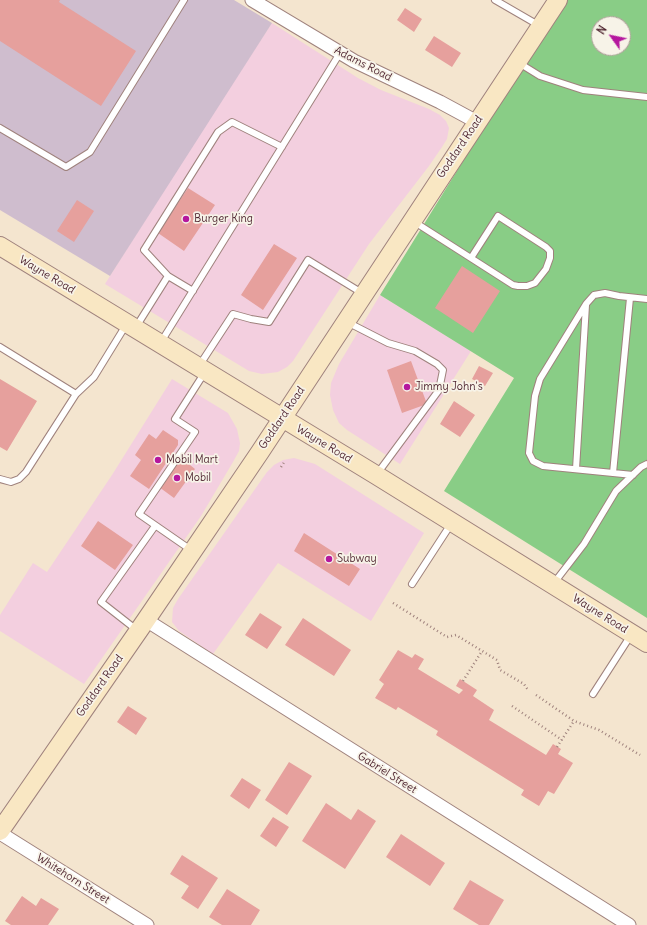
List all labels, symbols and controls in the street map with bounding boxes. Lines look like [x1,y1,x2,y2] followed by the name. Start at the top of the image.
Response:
[591,16,631,56] north arrow
[594,23,610,37] text: N
[332,44,394,84] street label: Adams Road
[434,113,486,181] street label: Goddard Road
[194,212,253,226] place label: Burger King
[181,214,191,224] marker: Burger King
[17,253,77,297] street label: Wayne Road
[415,380,483,394] place label: Jimmy John's
[402,382,412,392] marker: Jimmy John's
[256,384,308,452] street label: Goddard Road
[294,422,354,466] street label: Wayne Road
[166,453,218,467] place label: Mobil Mart
[153,455,163,465] marker: Mobil Mart
[185,471,211,485] place label: Mobil
[172,473,182,483] marker: Mobil
[337,552,377,566] place label: Subway
[324,554,334,564] marker: Subway
[570,592,630,636] street label: Wayne Road
[74,652,126,720] street label: Goddard Road
[355,749,419,797] street label: Gabriel Street
[34,851,112,907] street label: Whitehorn Street

